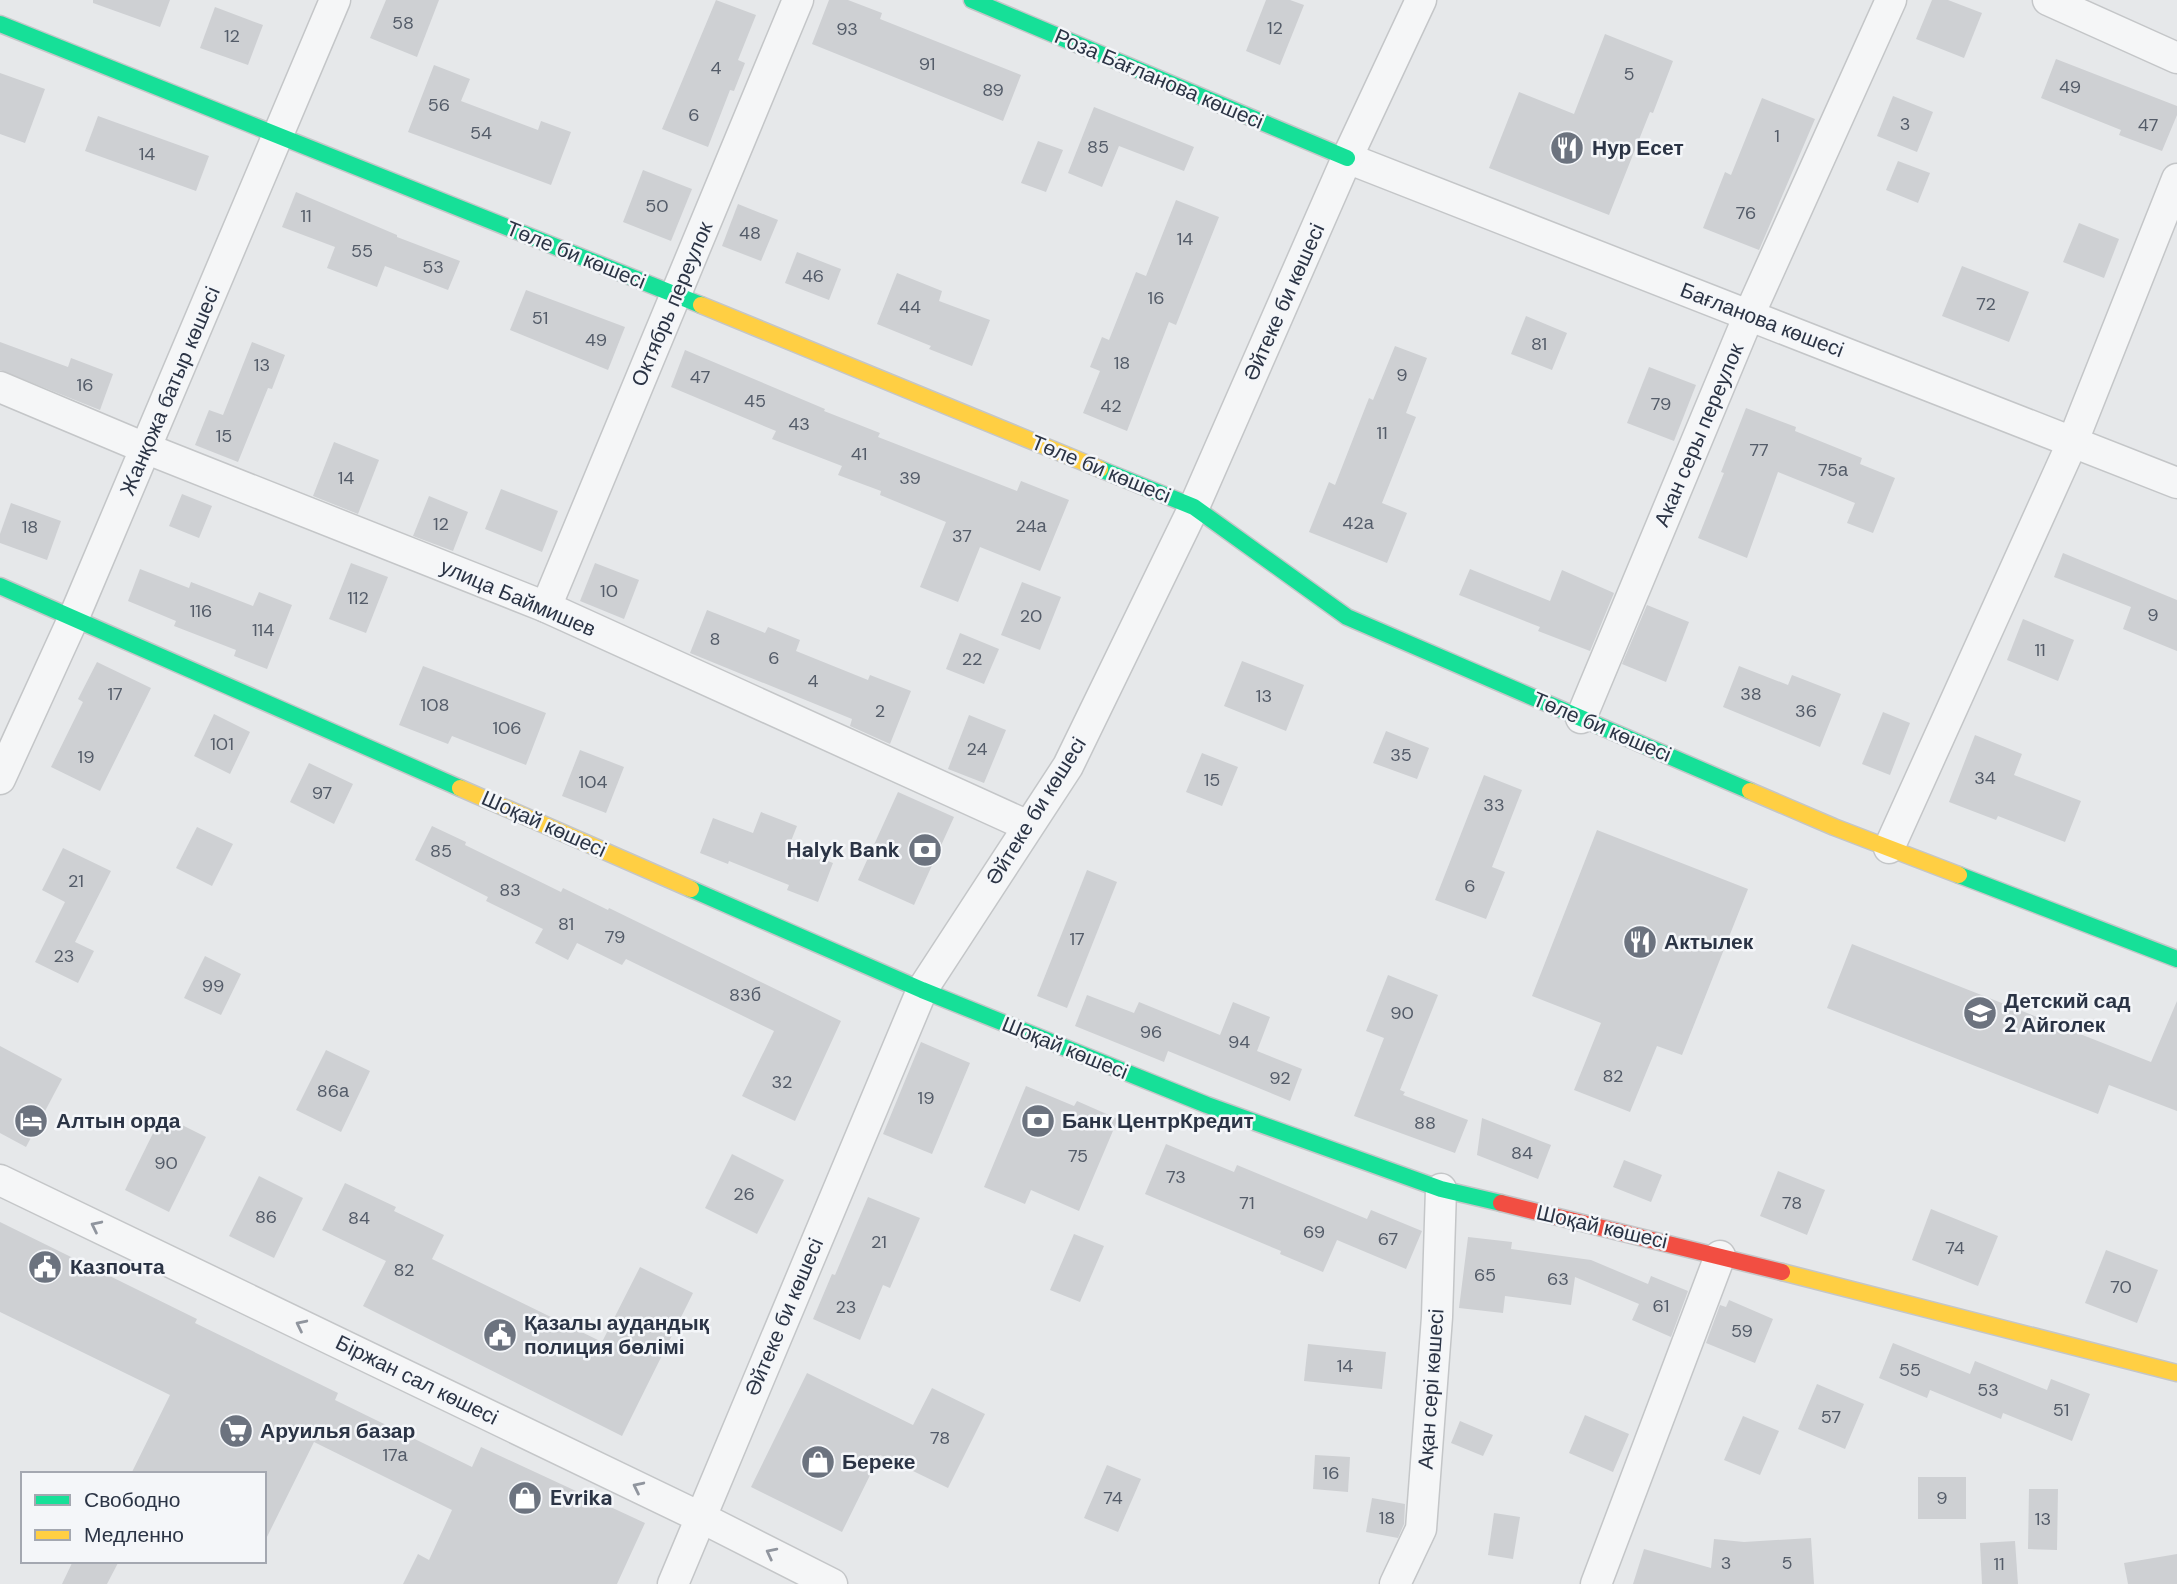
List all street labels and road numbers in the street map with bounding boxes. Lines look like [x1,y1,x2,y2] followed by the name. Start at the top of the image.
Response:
[1050,22,1268,136] street label: Роза Бағланова көшесі
[502,214,650,296] street label: Төле би көшесі
[625,217,720,391] street label: Октябрь переулок
[1237,219,1331,385] street label: Әйтеке би көшесі
[1676,276,1848,364] street label: Бағланова көшесі
[113,282,227,500] street label: Жанқожа батыр көшесі
[1648,338,1751,531] street label: Акан серы переулок
[1027,428,1175,510] street label: Төле би көшесі
[436,553,600,643] street label: улица Баймишев
[1528,685,1676,769] street label: Төле би көшесі
[979,732,1093,890] street label: Әйтеке би көшесі
[477,784,611,864] street label: Шоқай көшесі
[998,1010,1132,1086] street label: Шоқай көшесі
[1534,1198,1670,1256] street label: Шоқай көшесі
[738,1234,830,1400] street label: Әйтеке би көшесі
[1411,1308,1451,1470] street label: Ақан сері көшесі
[331,1328,503,1432] street label: Біржан сал көшесі

